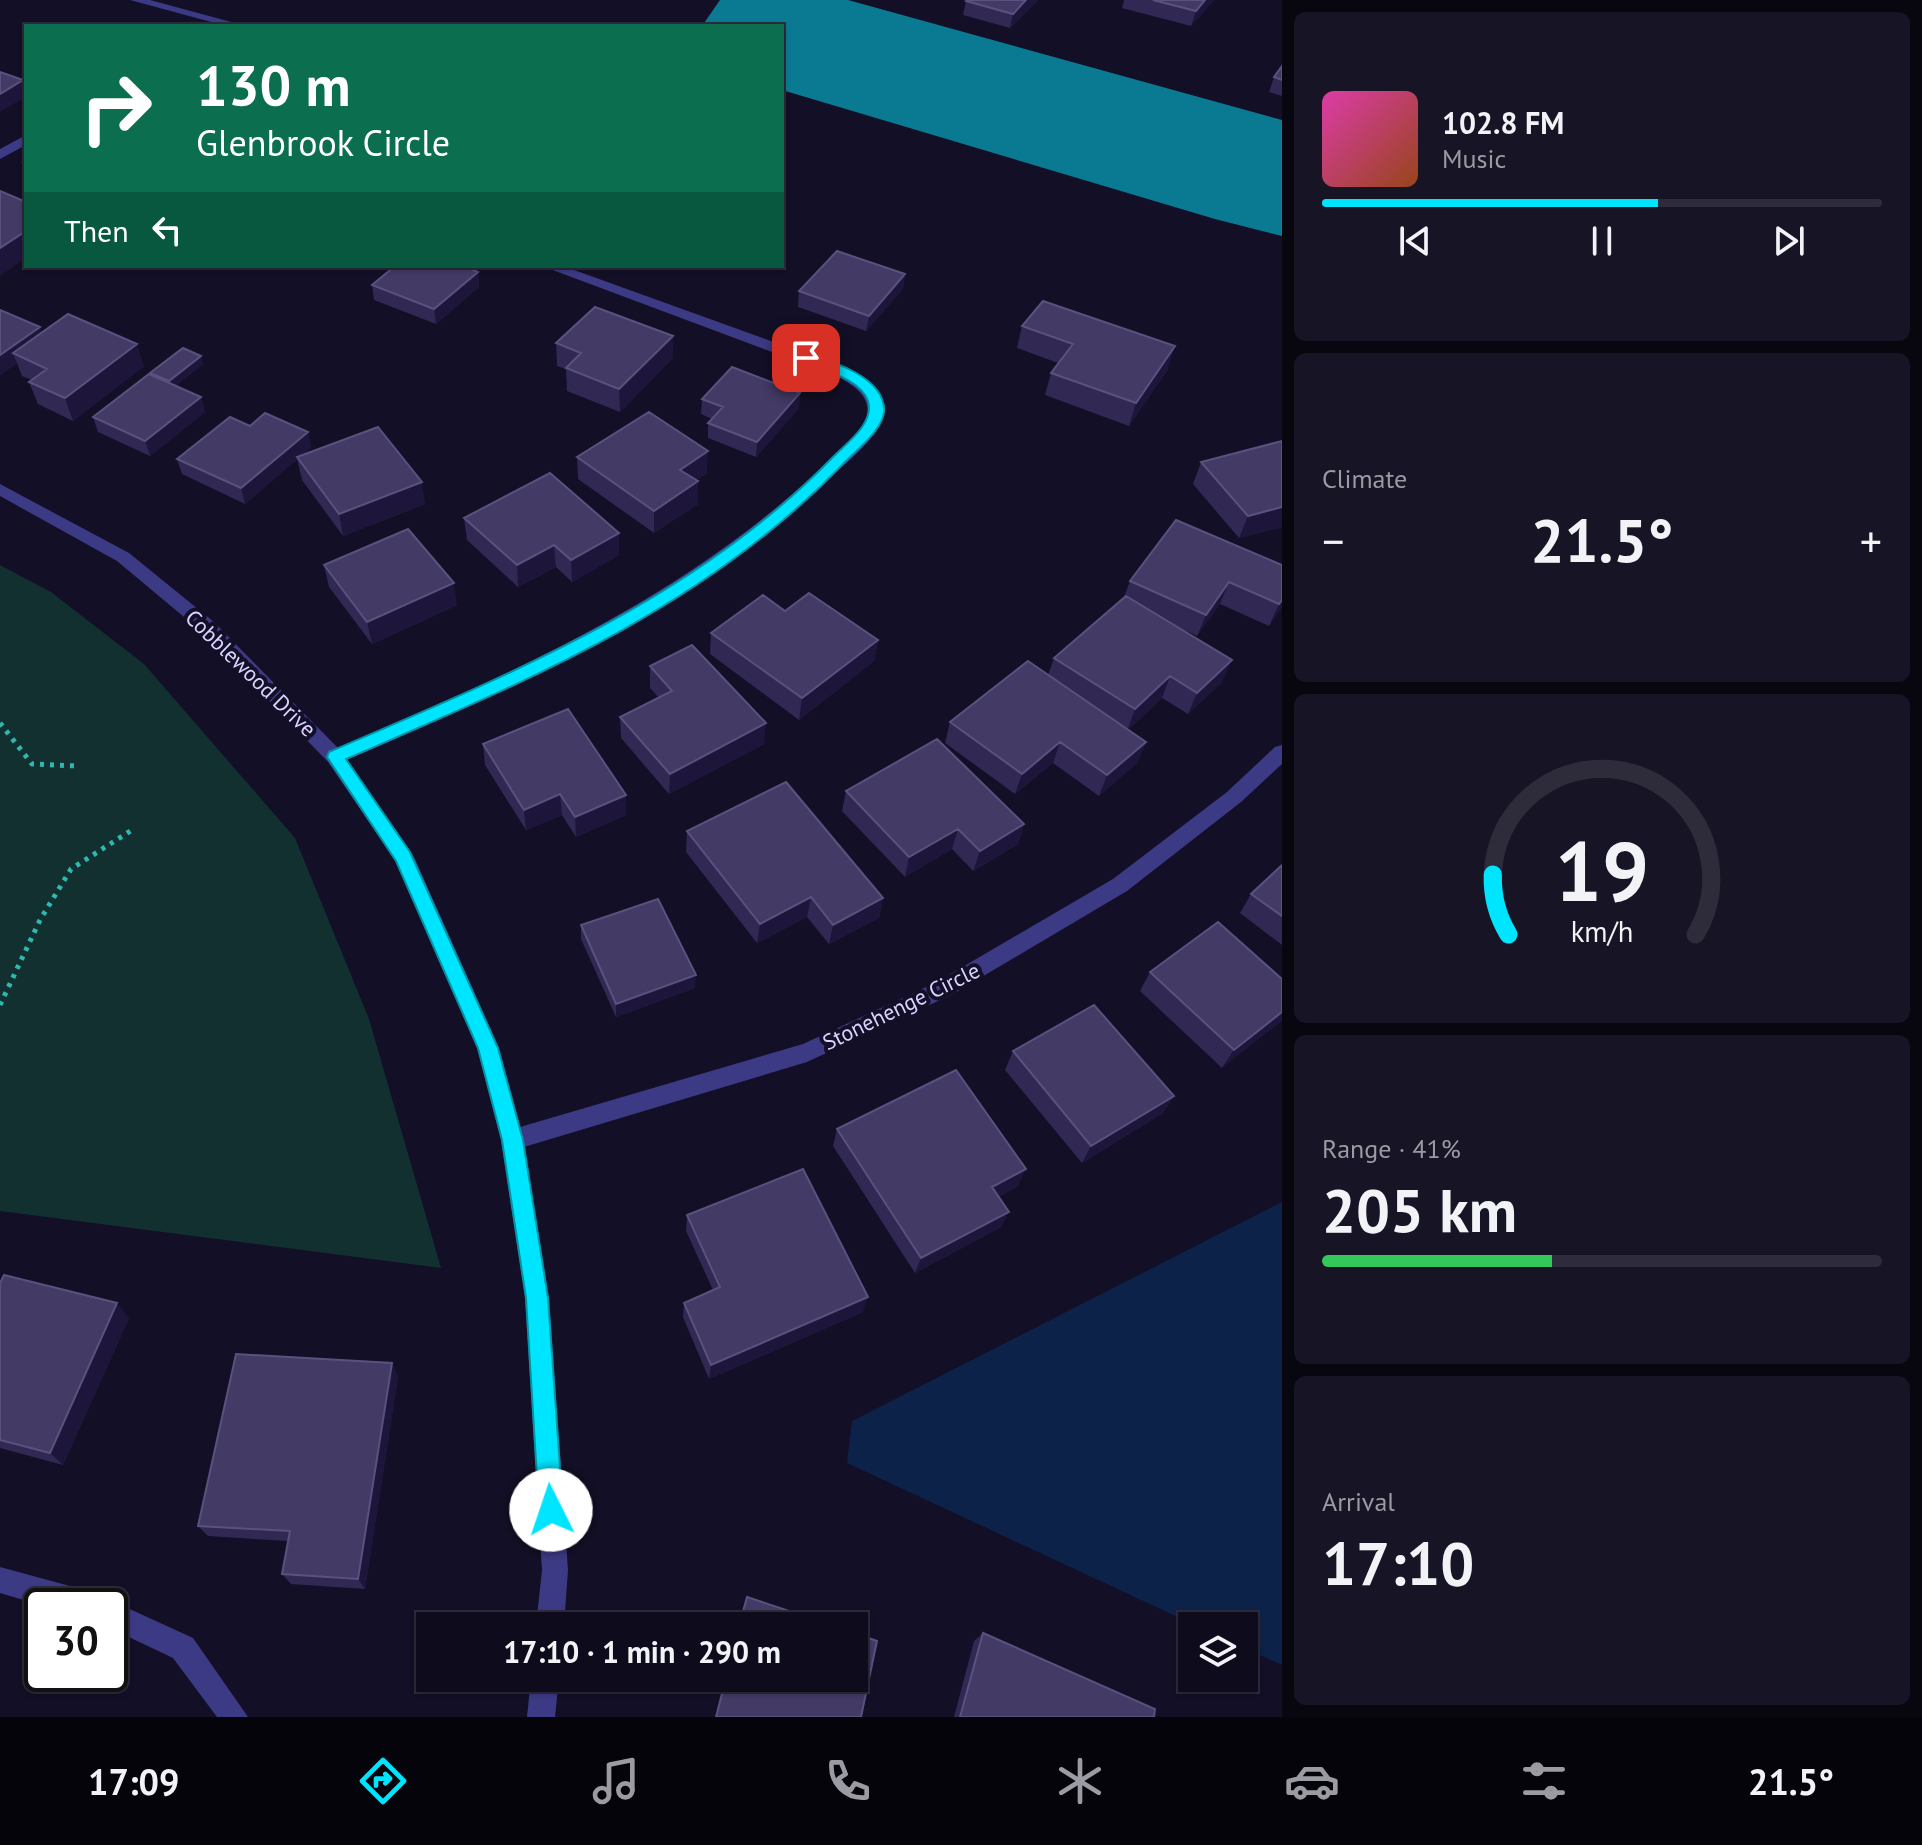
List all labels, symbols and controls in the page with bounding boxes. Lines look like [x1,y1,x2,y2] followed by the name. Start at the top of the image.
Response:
[196,49,351,121] text: 130 m
[64,56,168,160] icon: right
[1442,103,1564,142] text: 102.8 FM
[196,119,450,166] text: Glenbrook Circle
[1442,142,1506,175] text: Music
[145,208,189,252] icon: left
[64,211,129,250] text: Then
[1393,219,1437,263] icon: previous
[1580,219,1624,263] icon: pause
[1767,219,1811,263] icon: next
[772,324,840,392] pin
[784,336,828,380] icon: arrive
[1322,462,1407,495] text: Climate
[1530,501,1674,579] text: 21.5°
[1322,512,1344,569] text: −
[1860,512,1882,569] text: +
[180,603,322,743] street label: Cobblewood Drive
[1555,815,1649,923] text: 19
[1571,913,1633,950] text: km/h
[818,956,984,1056] street label: Stonehenge Circle
[1322,1132,1461,1165] text: Range · 41%
[1322,1171,1517,1249] text: 205 km
[509,1468,593,1552] position arrow
[1322,1485,1395,1518] text: Arrival
[1322,1524,1474,1602] text: 17:10
[24,1588,128,1692] speed limit sign: 30
[1178,1612,1258,1692] map controls
[1178,1612,1258,1692] button: layers
[503,1632,781,1671] text: 17:10 · 1 min · 290 m
[355,1753,411,1809] icon: directions
[588,1753,644,1809] icon: music
[820,1753,876,1809] icon: phone
[1052,1753,1108,1809] icon: climate
[1284,1753,1340,1809] icon: car
[1516,1753,1572,1809] icon: filters
[88,1758,179,1805] text: 17:09
[1748,1758,1834,1805] text: 21.5°

